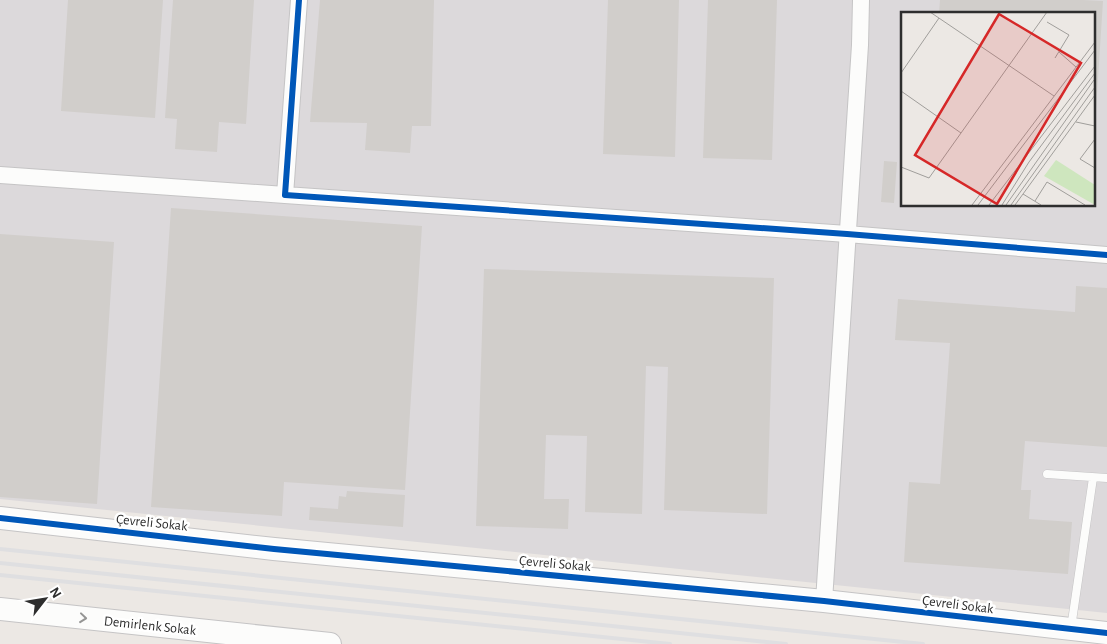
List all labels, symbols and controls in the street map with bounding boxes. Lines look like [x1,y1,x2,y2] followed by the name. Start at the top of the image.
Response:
[901,12,1094,206] inset map
[116,512,189,534] street label: Çevreli Sokak
[519,554,592,574] street label: Çevreli Sokak
[20,574,70,624] north arrow
[47,585,64,601] text: N
[921,594,995,616] street label: Çevreli Sokak
[80,612,88,623] one-way arrow
[103,614,197,638] street label: Demirlenk Sokak

